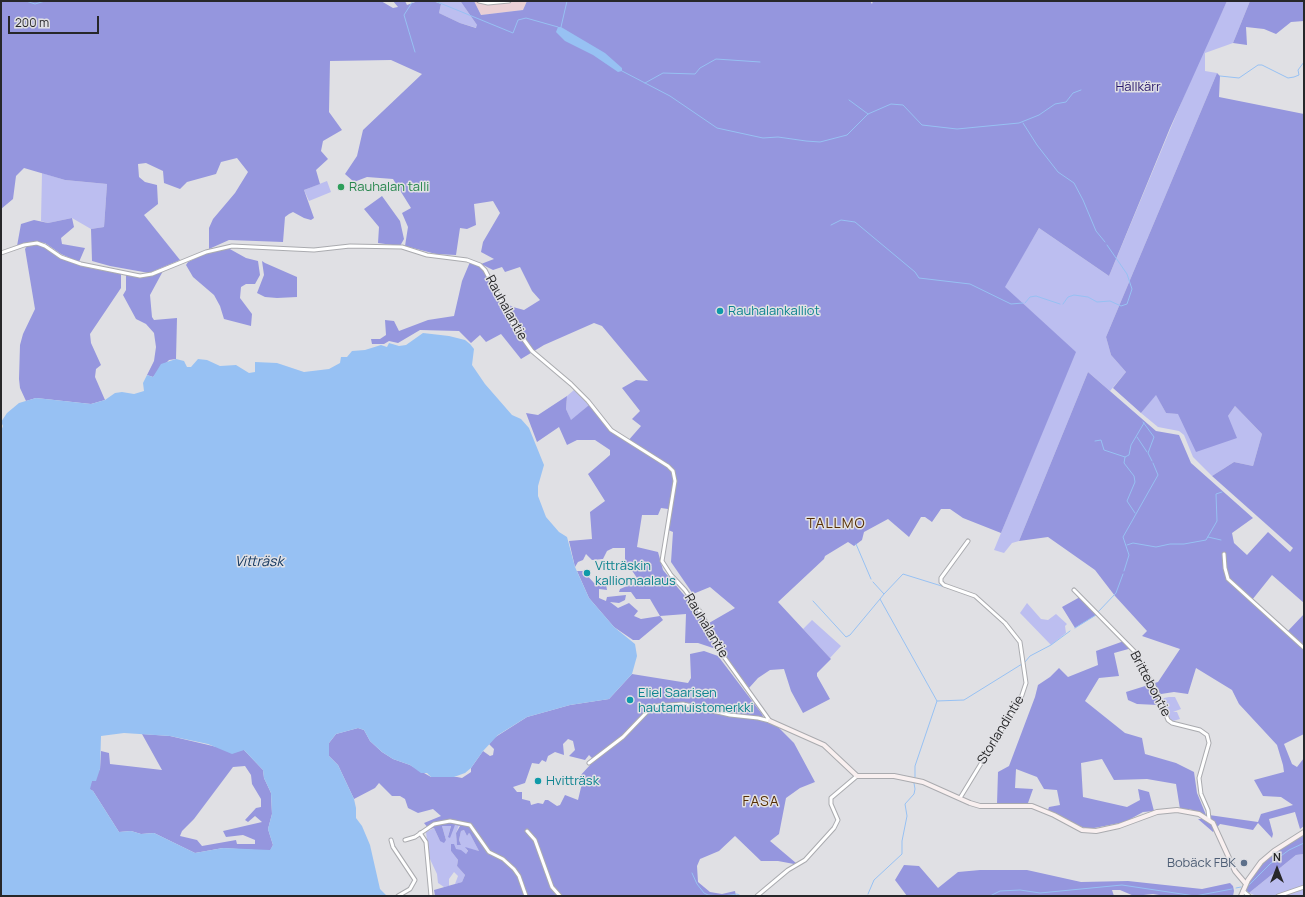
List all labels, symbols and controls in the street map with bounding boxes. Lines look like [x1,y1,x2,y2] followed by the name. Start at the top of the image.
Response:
[10,8,101,34] scale bar
[15,14,49,31] text: 200 m
[1115,79,1161,95] park label: Hällkärr
[349,179,429,195] place label: Rauhalan talli
[336,182,346,192] marker: Rauhalan talli
[482,273,530,343] street label: Rauhalantie
[728,303,820,319] place label: Rauhalankalliot
[715,306,725,316] marker: Rauhalankalliot
[806,516,866,532] district label: TALLMO
[235,554,283,570] water label: Vitträsk
[595,558,676,589] place label: Vitträskin kalliomaalaus
[582,568,592,578] marker: Vitträskin kalliomaalaus
[681,591,731,661] street label: Rauhalantie
[1126,649,1174,719] street label: Brittebontie
[638,685,754,716] place label: Eliel Saarisen hautamuistomerkki
[974,693,1028,767] street label: Storlandintie
[625,695,635,705] marker: Eliel Saarisen hautamuistomerkki
[546,773,599,789] place label: Hvitträsk
[533,776,543,786] marker: Hvitträsk
[743,794,779,810] district label: FASA
[1257,849,1297,889] north arrow
[1273,849,1281,864] text: N
[1167,855,1236,871] place label: Bobäck FBK
[1239,858,1249,868] marker: Bobäck FBK

